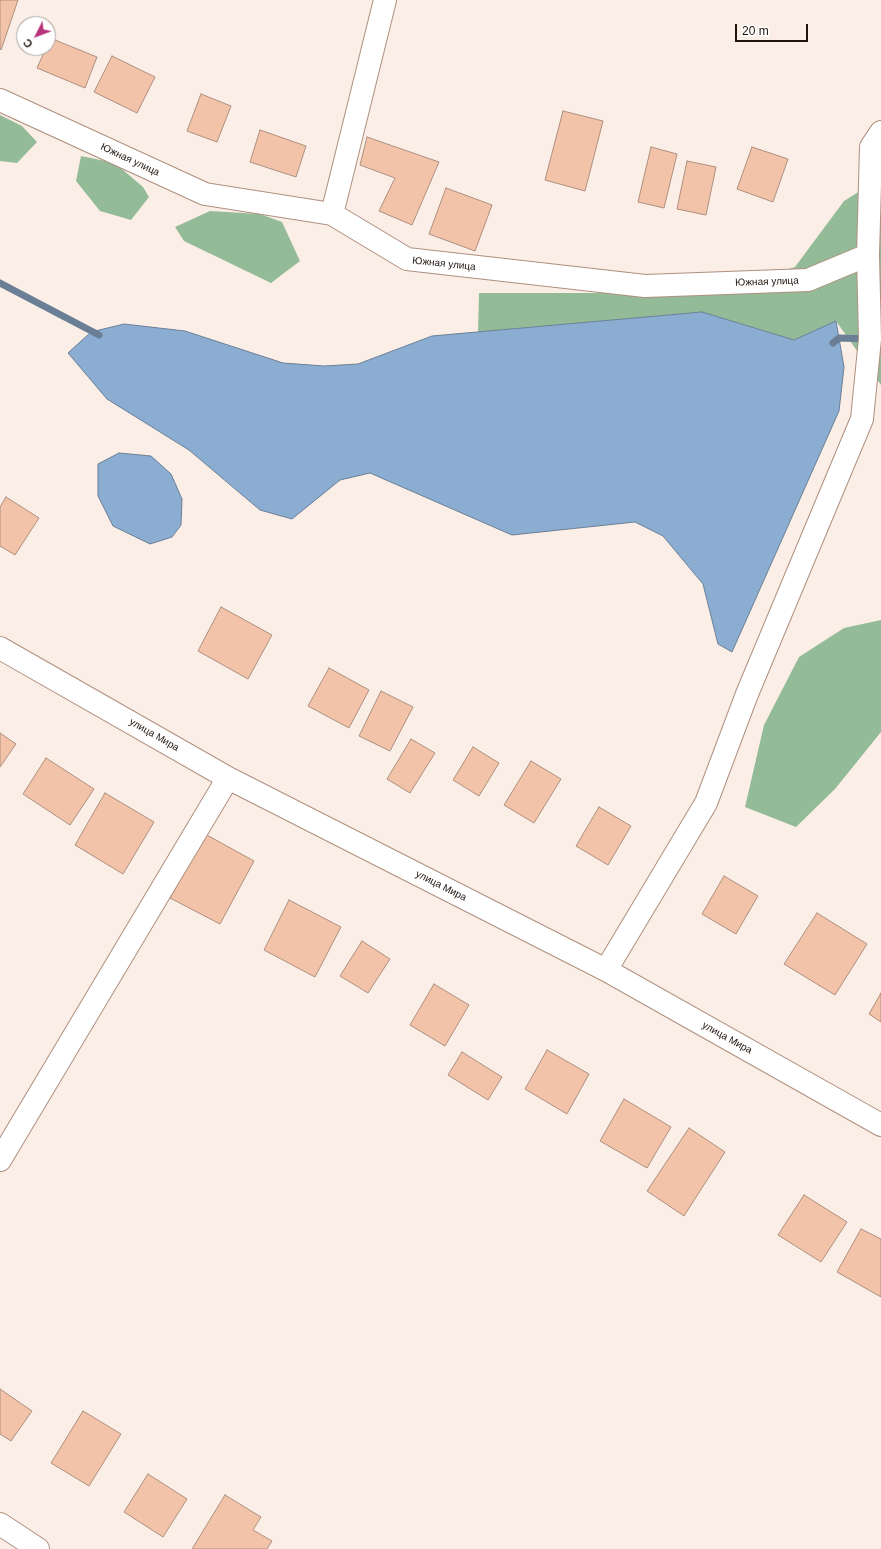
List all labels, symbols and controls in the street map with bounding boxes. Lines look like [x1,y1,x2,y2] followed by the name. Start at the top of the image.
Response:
[16,16,56,56] north arrow
[737,16,810,42] scale bar
[742,24,769,38] text: 20 m
[21,36,35,50] text: С
[99,141,161,179] street label: Южная улица
[412,255,476,273] street label: Южная улица
[735,275,799,289] street label: Южная улица
[127,716,181,754] street label: улица Мира
[414,868,468,904] street label: улица Мира
[700,1019,754,1057] street label: улица Мира

